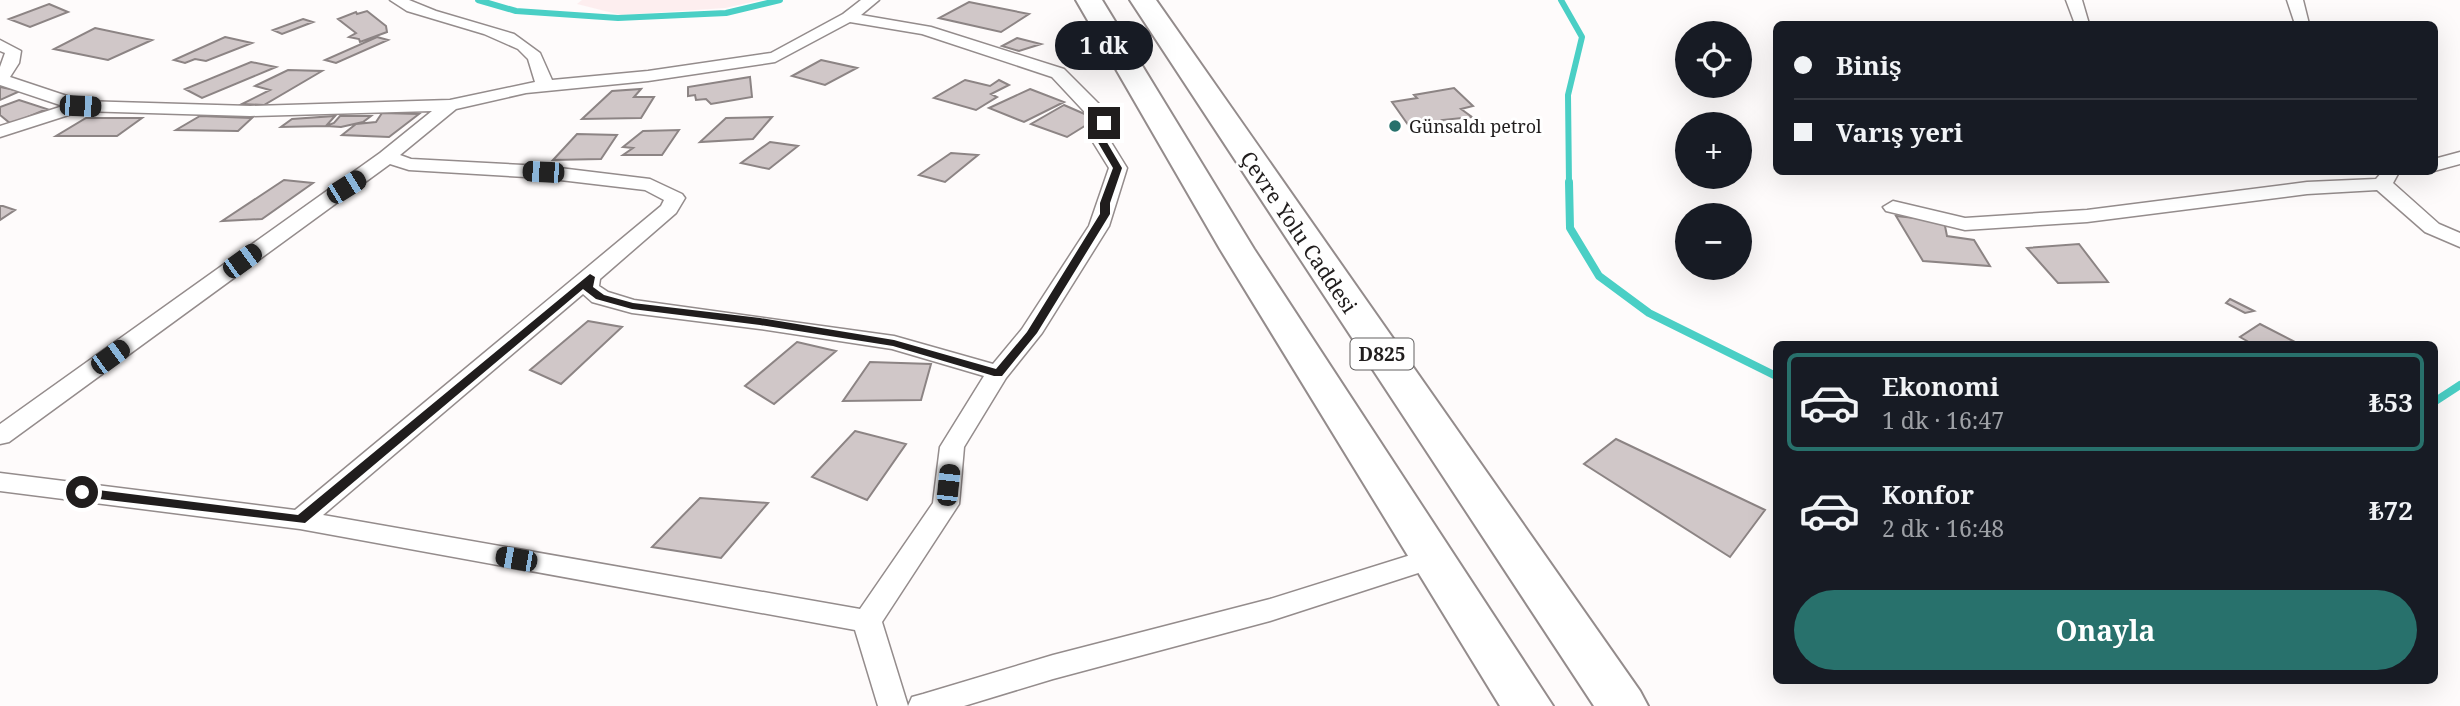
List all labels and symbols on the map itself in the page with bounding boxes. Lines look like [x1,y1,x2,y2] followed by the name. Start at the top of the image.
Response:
[1055,22,1153,71] callout: 1 dk
[59,94,102,118] car
[1088,107,1120,139] route end
[1409,114,1542,138] place label: Günsaldı petrol
[1387,118,1403,134] marker: Günsaldı petrol
[1234,145,1364,319] street label: Çevre Yolu Caddesi
[522,160,565,184] car
[323,167,370,207] car
[219,240,266,282] car
[87,336,134,378] car
[1350,338,1414,370] road number: D825
[936,463,961,507] car
[66,476,98,508] route start
[494,545,539,573] car

